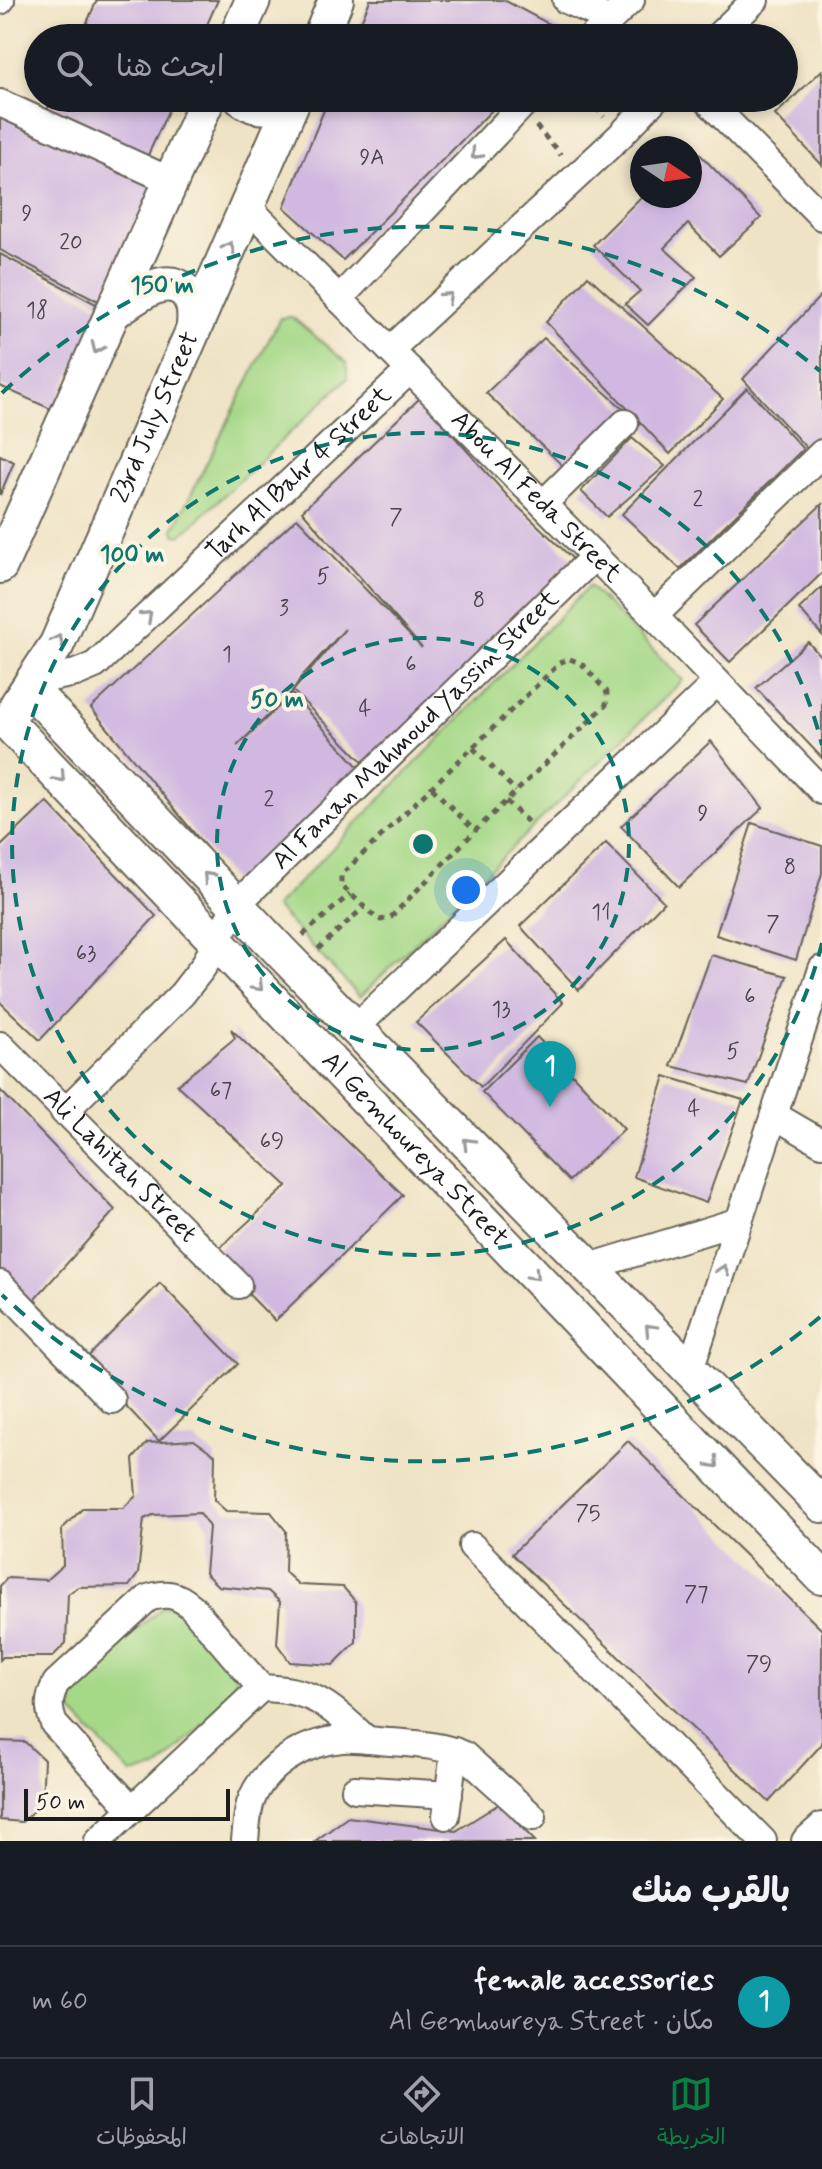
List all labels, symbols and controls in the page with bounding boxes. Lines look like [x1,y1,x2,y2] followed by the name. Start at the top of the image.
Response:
[24,24,798,112] search box
[52,46,96,90] icon: search
[116,48,224,87] text: ابحث هنا
[630,136,702,208] north arrow
[359,144,385,172] house number: 9A
[470,145,485,159] one-way arrow
[22,200,32,228] house number: 9
[59,229,83,257] house number: 20
[219,241,235,255] one-way arrow
[130,271,194,302] text: 150 m
[438,292,452,307] one-way arrow
[26,297,48,325] house number: 18
[103,326,207,508] street label: 23rd July Street
[90,340,106,354] one-way arrow
[199,379,399,569] street label: Tarh Al Bahr 4 Street
[443,404,629,590] street label: Abou Al Feda Street
[693,486,704,514] house number: 2
[389,504,403,532] house number: 7
[100,540,164,571] text: 100 m
[316,563,330,591] house number: 5
[265,583,567,878] street label: Al Fanan Mahmoud Yassin Street
[473,587,485,615] house number: 8
[279,595,289,623] house number: 3
[138,612,153,626] one-way arrow
[48,633,64,648] one-way arrow
[222,641,232,669] house number: 1
[405,651,417,679] house number: 6
[250,685,304,716] text: 50 m
[359,695,372,723] house number: 4
[50,768,65,782] one-way arrow
[264,786,275,814] house number: 2
[698,800,708,828] house number: 9
[409,830,437,858] centre of rings
[784,854,796,882] house number: 8
[446,870,486,910] your location
[203,872,218,886] one-way arrow
[591,899,611,927] house number: 11
[766,911,780,939] house number: 7
[76,940,96,968] house number: 63
[249,977,263,991] one-way arrow
[744,983,756,1011] house number: 6
[491,996,511,1024] house number: 13
[726,1038,740,1066] house number: 5
[524,1041,576,1107] pin: 1
[313,1045,516,1254] street label: Al Gemhoureya Street
[210,1077,232,1105] house number: 67
[35,1081,204,1251] street label: Ali Lahitah Street
[688,1095,701,1123] house number: 4
[260,1128,284,1156] house number: 69
[462,1138,477,1152] one-way arrow
[714,1263,730,1277] one-way arrow
[525,1266,540,1280] one-way arrow
[645,1324,659,1338] one-way arrow
[705,1454,719,1468] one-way arrow
[575,1500,601,1528] house number: 75
[684,1581,708,1609] house number: 77
[746,1651,772,1679] house number: 79
[24,1785,230,1821] scale bar
[36,1789,85,1817] text: 50 m
[632,1870,790,1915] text: بالقرب منك
[475,1961,714,2000] text: female accessories
[32,1985,88,2019] text: 60 m
[758,1985,770,2019] text: 1
[389,2005,714,2039] text: مكان · Al Gemhoureya Street
[96,2072,187,2156] tab: المحفوظات
[380,2072,464,2156] tab: الاتجاهات
[657,2072,726,2156] tab: الخريطة

